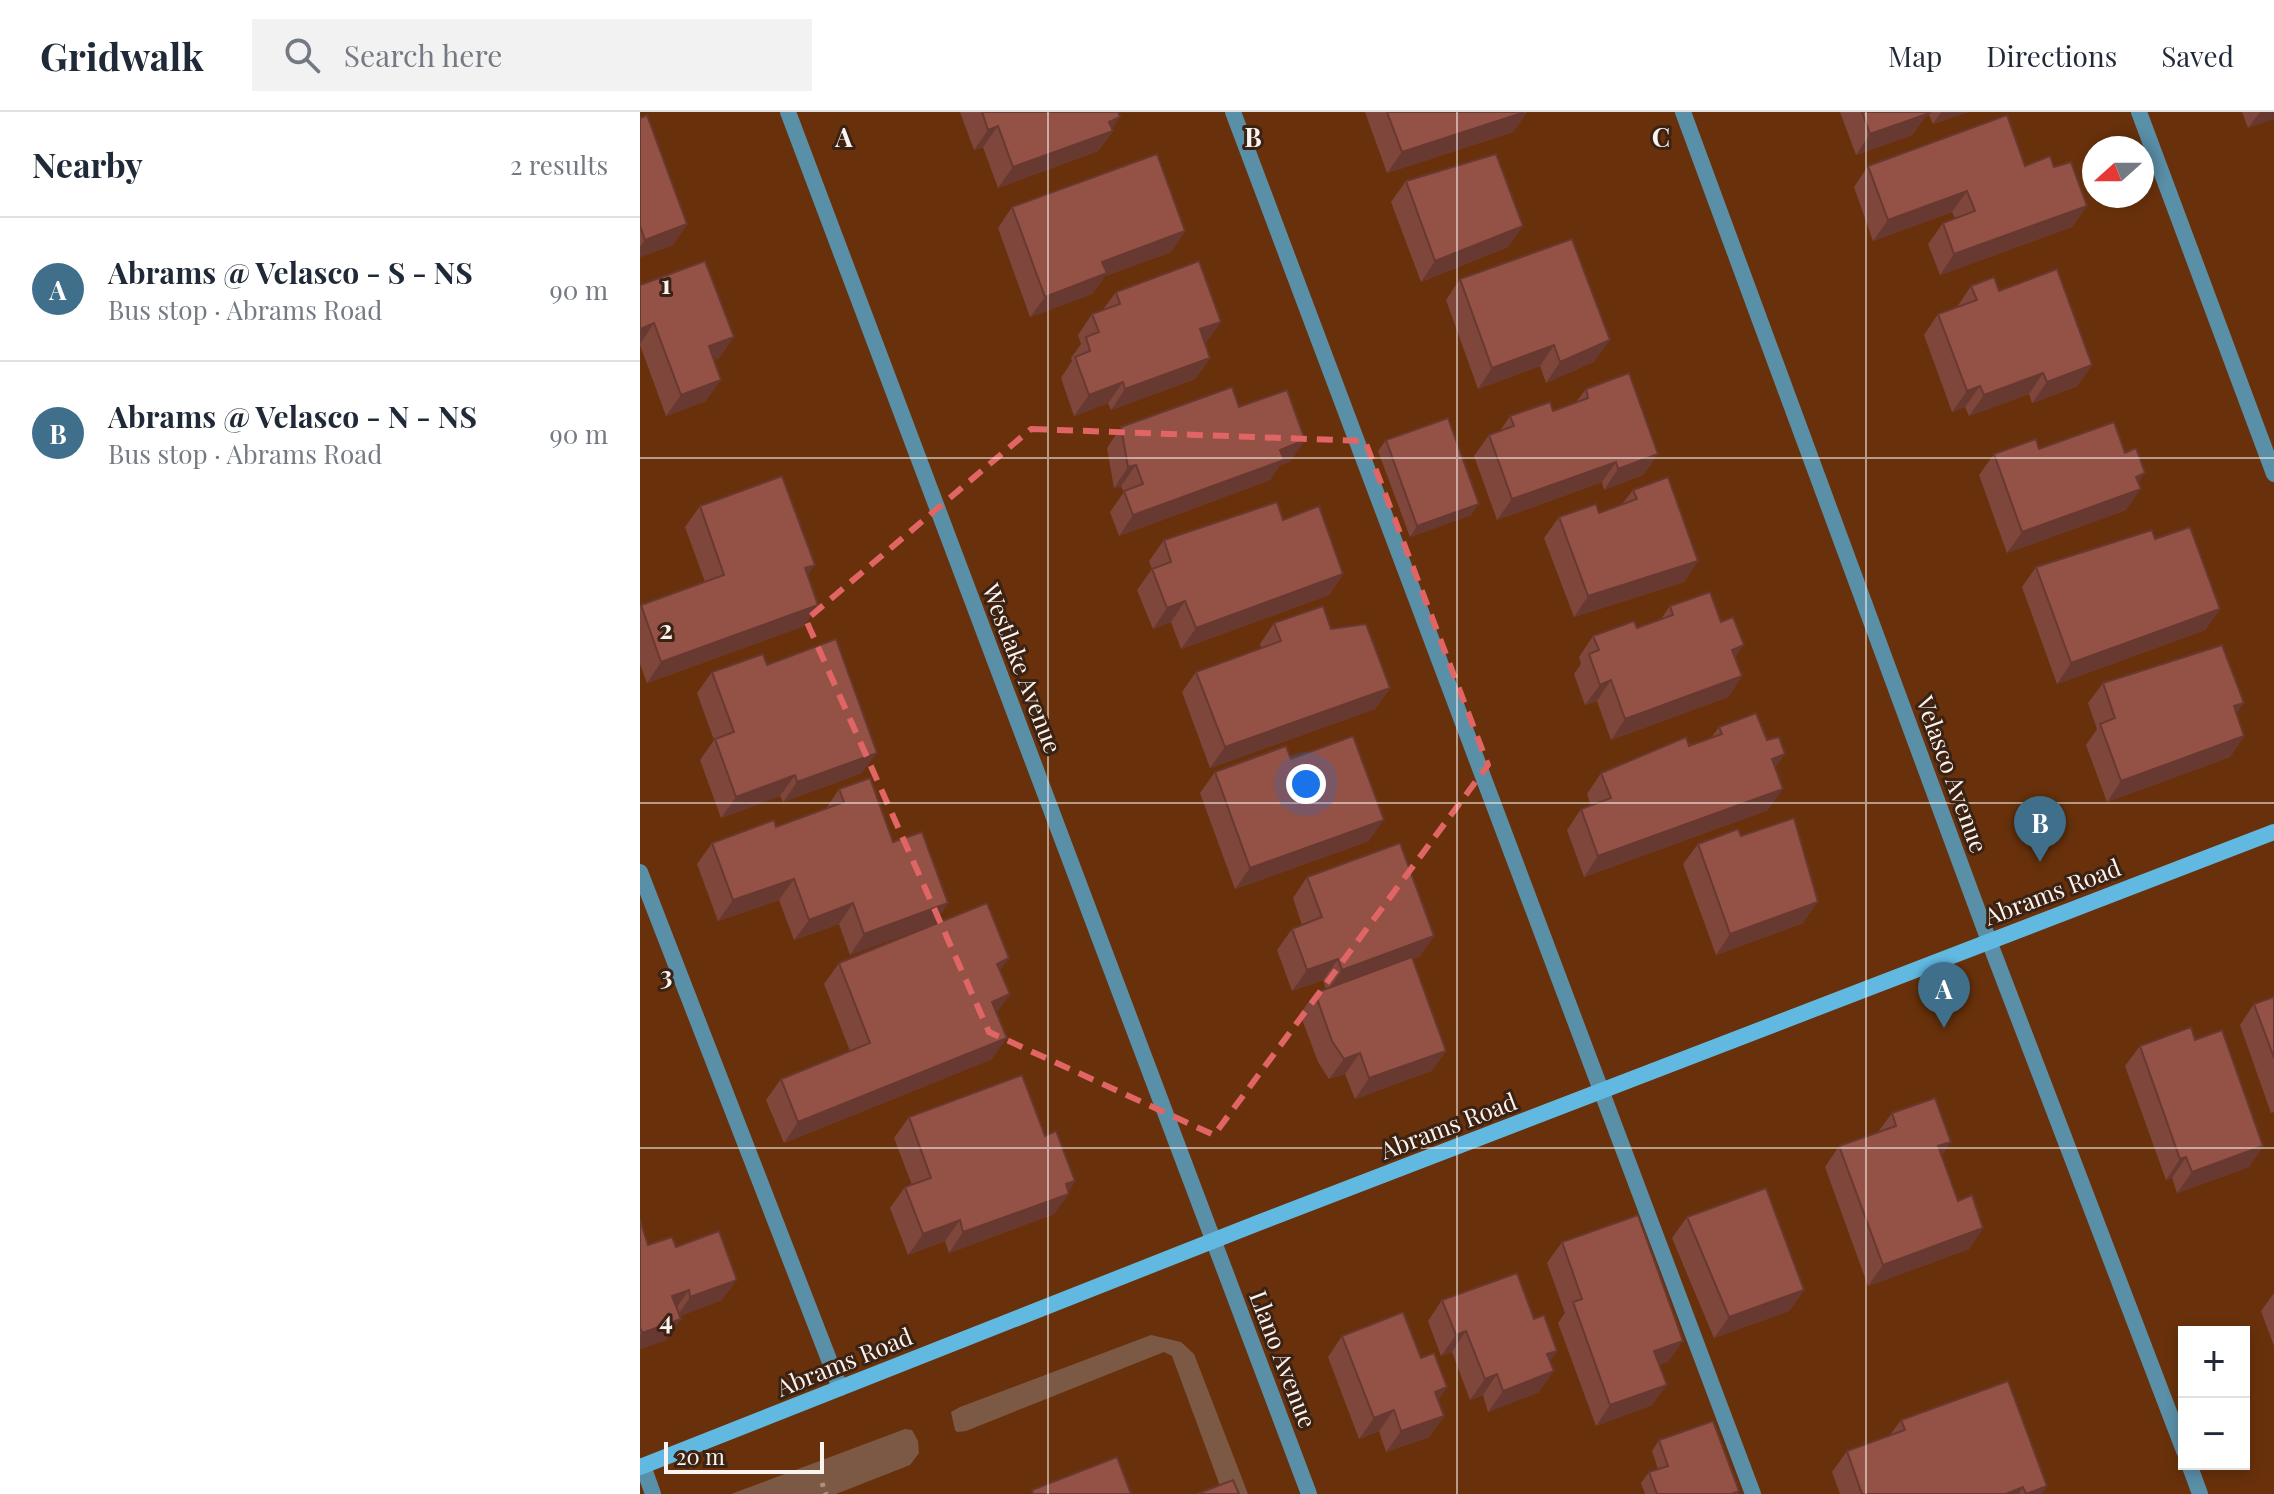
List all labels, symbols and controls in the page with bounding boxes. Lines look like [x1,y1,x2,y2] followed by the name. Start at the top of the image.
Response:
[252,19,812,91] search box
[40,30,204,81] text: Gridwalk
[280,33,324,77] icon: search
[344,35,502,75] text: Search here
[1888,37,1942,74] text: Map
[1986,37,2117,74] text: Directions
[2161,37,2234,74] text: Saved
[834,119,853,154] text: A
[1244,119,1262,154] text: B
[1652,119,1670,154] text: C
[2082,136,2154,208] north arrow
[32,141,143,187] text: Nearby
[510,147,608,182] text: 2 results
[108,252,473,292] text: Abrams @ Velasco - S - NS
[661,266,671,301] text: 1
[49,272,67,307] text: A
[550,272,608,307] text: 90 m
[108,292,382,327] text: Bus stop · Abrams Road
[108,396,477,436] text: Abrams @ Velasco - N - NS
[49,416,67,451] text: B
[550,416,608,451] text: 90 m
[108,436,382,471] text: Bus stop · Abrams Road
[976,578,1070,757] street label: Westlake Avenue
[659,611,673,646] text: 2
[1909,690,1996,857] street label: Velasco Avenue
[1286,764,1326,804] your location
[2014,796,2066,862] pin: B
[1978,850,2125,932] street label: Abrams Road
[660,957,672,992] text: 3
[1918,962,1970,1028] pin: A
[1374,1084,1521,1166] street label: Abrams Road
[1243,1286,1325,1432] street label: Llano Avenue
[659,1302,673,1337] text: 4
[770,1319,917,1403] street label: Abrams Road
[2178,1326,2250,1470] map controls
[2178,1326,2250,1398] button: +
[2178,1398,2250,1470] button: −
[664,1438,824,1474] scale bar
[676,1441,725,1471] text: 20 m

